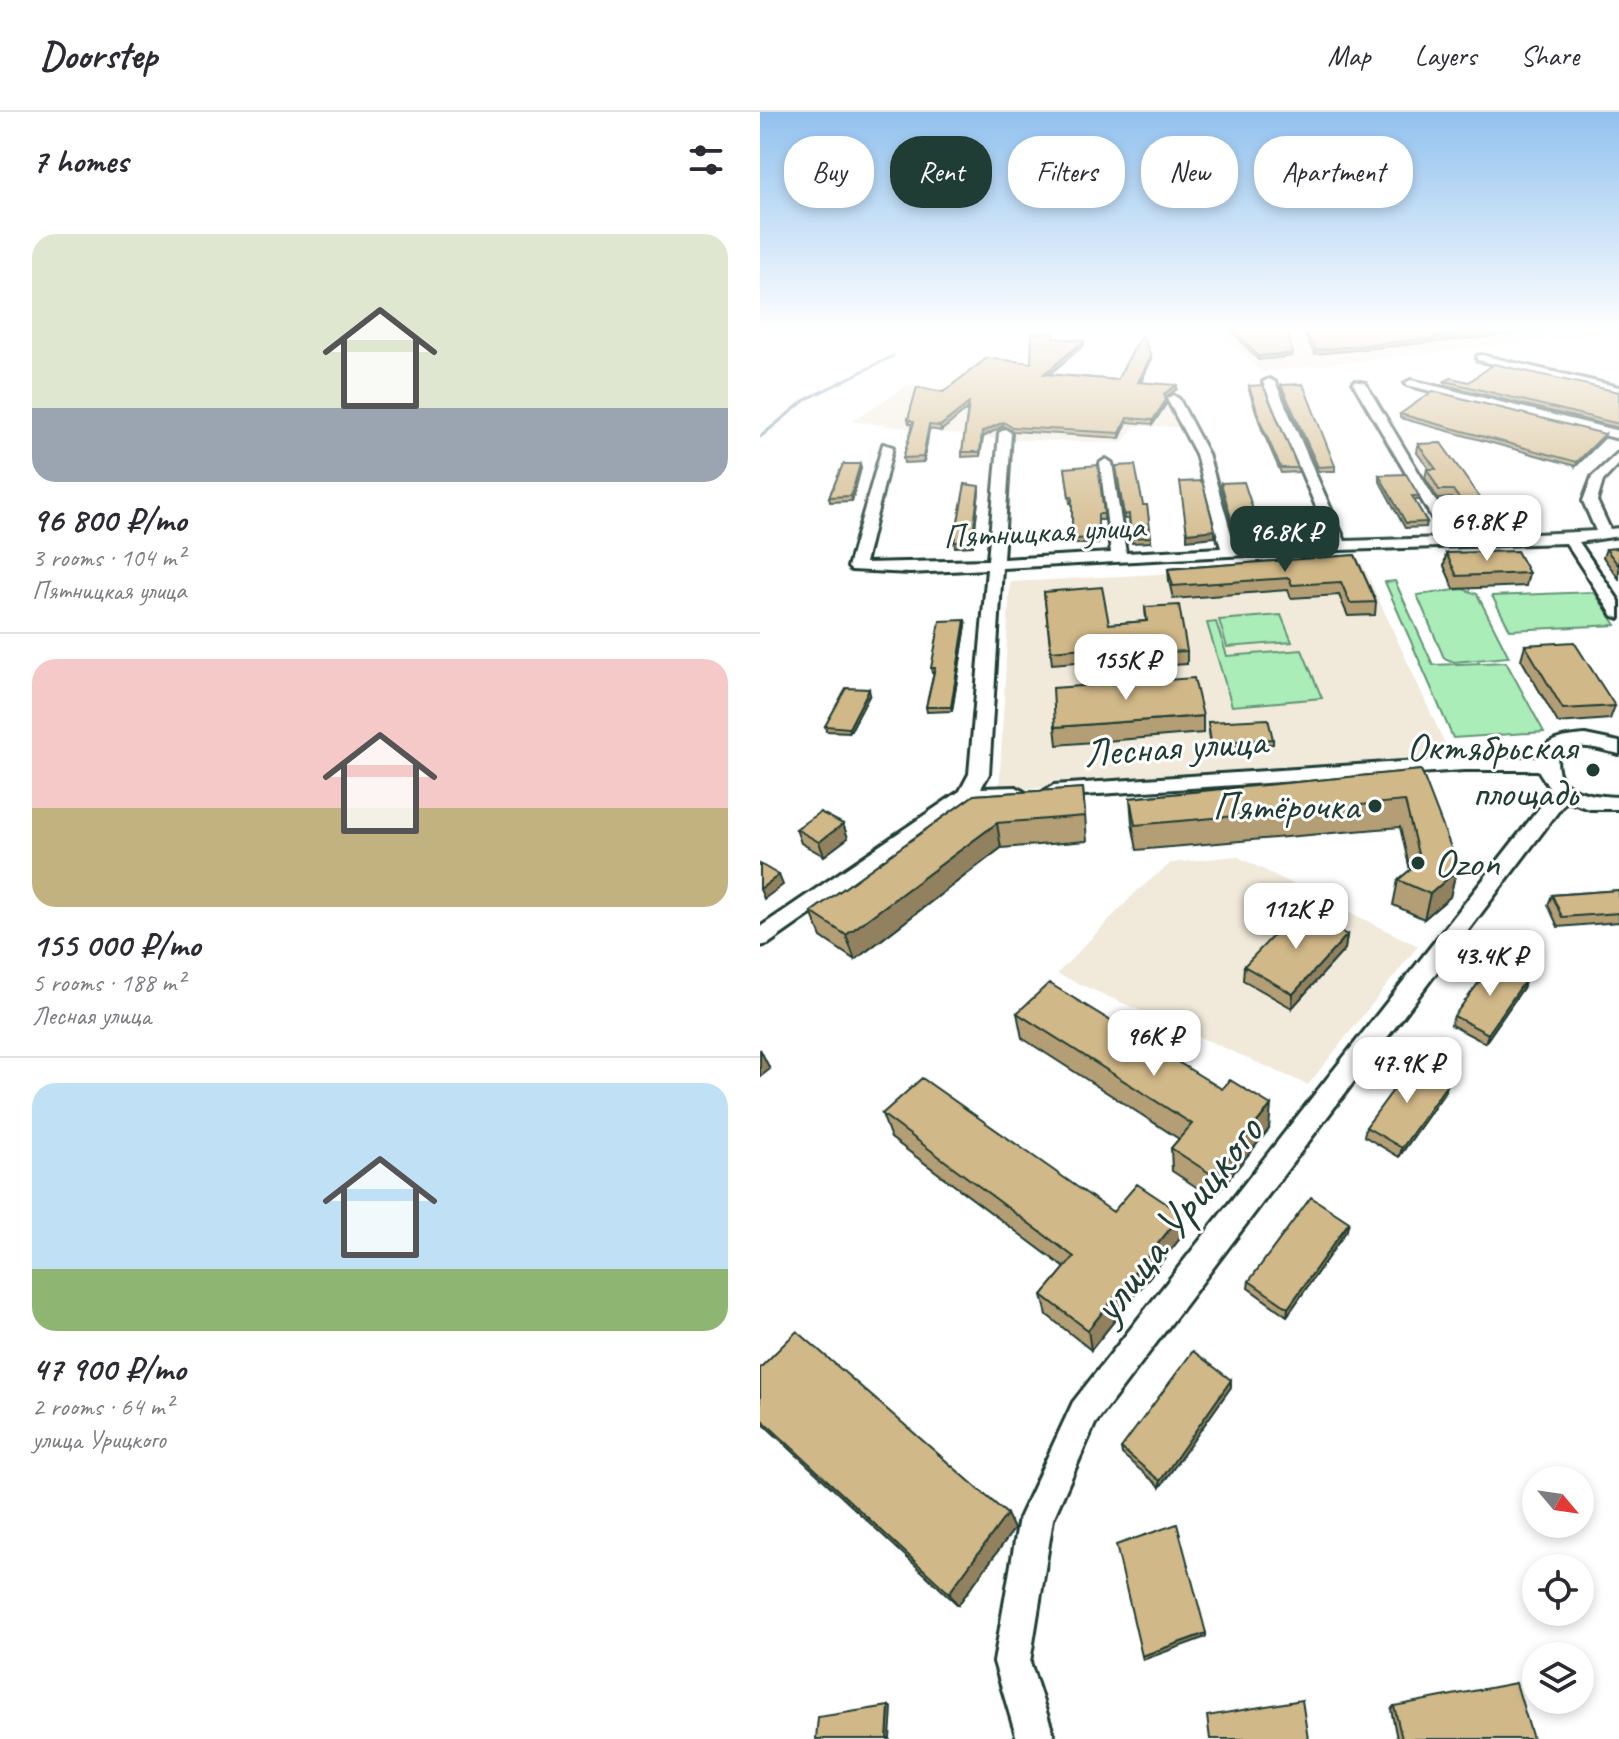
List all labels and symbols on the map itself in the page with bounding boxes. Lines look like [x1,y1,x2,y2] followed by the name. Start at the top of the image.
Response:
[1413,495,1561,563] pin: 69.8K ₽
[942,504,1148,558] street label: Пятницкая улица
[1211,506,1359,574] pin: 96.8K ₽
[1061,634,1191,702] pin: 155K ₽
[1082,715,1272,778] street label: Лесная улица
[1406,722,1580,818] place label: Октябрьская площадь
[1584,761,1602,779] marker: Октябрьская площадь
[1212,781,1362,831] place label: Пятёрочка
[1366,797,1384,815] marker: Пятёрочка
[1434,838,1501,888] place label: Ozon
[1409,854,1427,872] marker: Ozon
[1231,883,1361,951] pin: 112K ₽
[1416,930,1564,998] pin: 43.4K ₽
[1098,1010,1210,1078] pin: 96K ₽
[1333,1037,1481,1105] pin: 47.9K ₽
[1075,1102,1277,1337] street label: улица Урицкого
[1522,1466,1594,1538] north arrow

